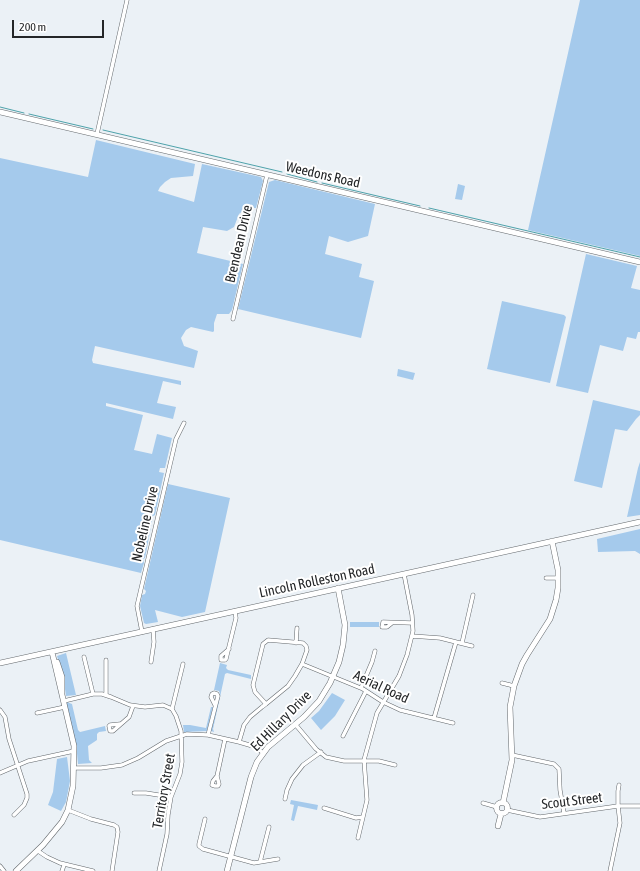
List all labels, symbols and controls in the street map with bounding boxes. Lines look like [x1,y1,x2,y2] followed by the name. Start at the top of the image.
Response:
[14,12,106,38] scale bar
[19,20,46,34] text: 200 m
[284,158,362,192] street label: Weedons Road
[222,203,256,285] street label: Brendean Drive
[128,485,162,563] street label: Nobeline Drive
[258,561,376,601] street label: Lincoln Rolleston Road
[351,667,411,707] street label: Aerial Road
[247,687,315,755] street label: Ed Hillary Drive
[149,752,179,830] street label: Territory Street
[541,789,603,813] street label: Scout Street

